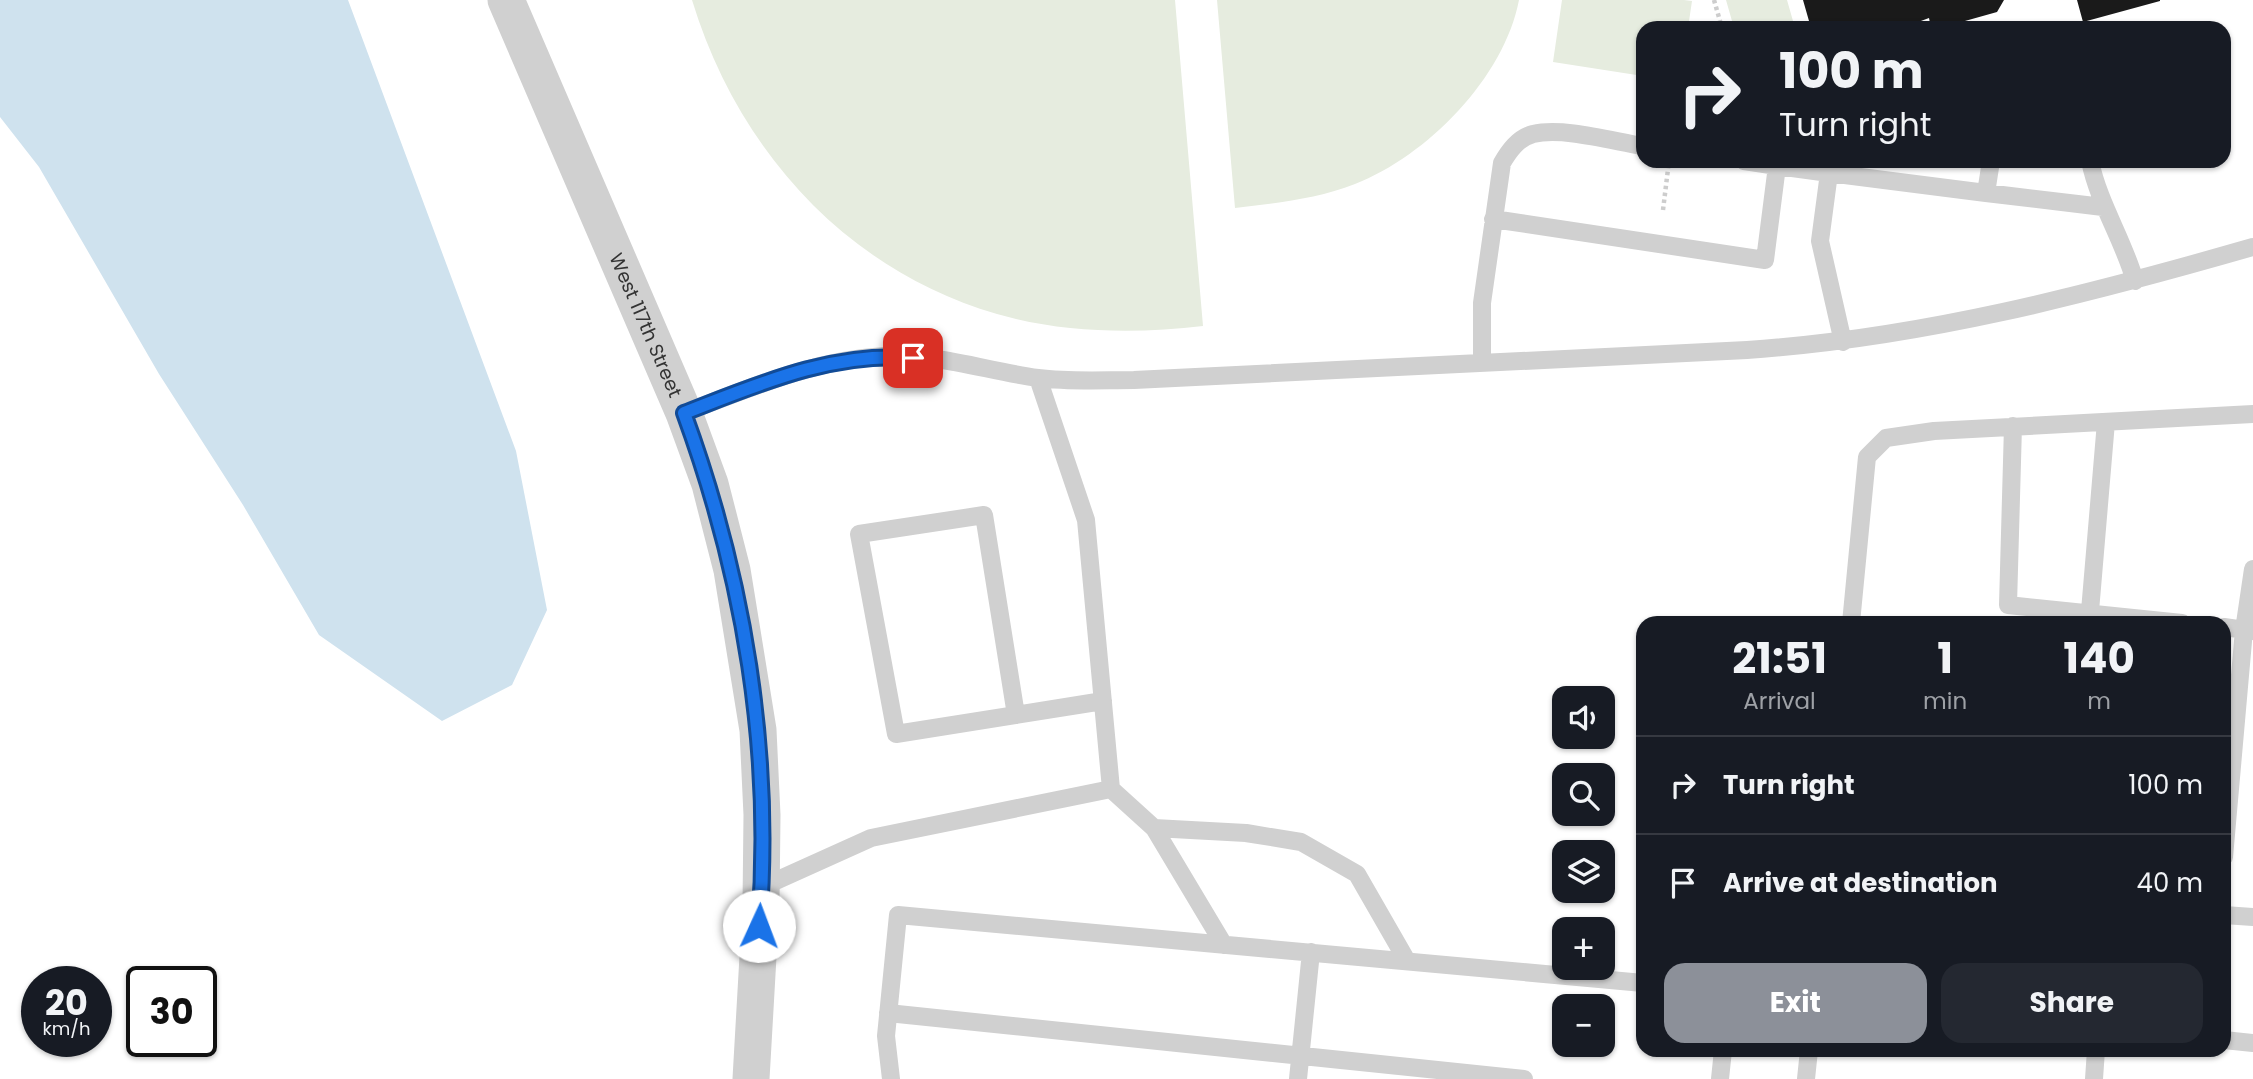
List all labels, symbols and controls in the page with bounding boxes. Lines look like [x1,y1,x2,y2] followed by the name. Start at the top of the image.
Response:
[1779,37,1924,105] text: 100 m
[1664,49,1755,140] icon: right
[1779,102,1931,147] text: Turn right
[603,249,689,402] street label: West 117th Street
[883,328,943,388] pin
[894,339,932,377] icon: arrive
[1732,629,1827,688] text: 21:51
[1937,629,1953,688] text: 1
[2063,629,2135,688] text: 140
[1743,685,1816,717] text: Arrival
[1923,685,1967,717] text: min
[2087,685,2111,717] text: m
[1552,686,1615,1057] map controls
[1552,686,1615,749] button: sound
[1552,763,1615,826] button: search
[1664,766,1702,804] icon: right
[1723,767,1855,803] text: Turn right
[2128,767,2203,803] text: 100 m
[1552,840,1615,903] button: layers
[1664,864,1702,902] icon: arrive
[1723,865,1998,901] text: Arrive at destination
[2137,865,2203,901] text: 40 m
[722,889,796,963] position arrow
[1552,917,1615,980] button: +
[1664,963,1927,1043] button: Exit
[1941,963,2203,1043] button: Share
[126,966,217,1057] speed limit sign: 30
[45,978,88,1027] text: 20
[1552,994,1615,1057] button: −
[43,1016,90,1041] text: km/h

